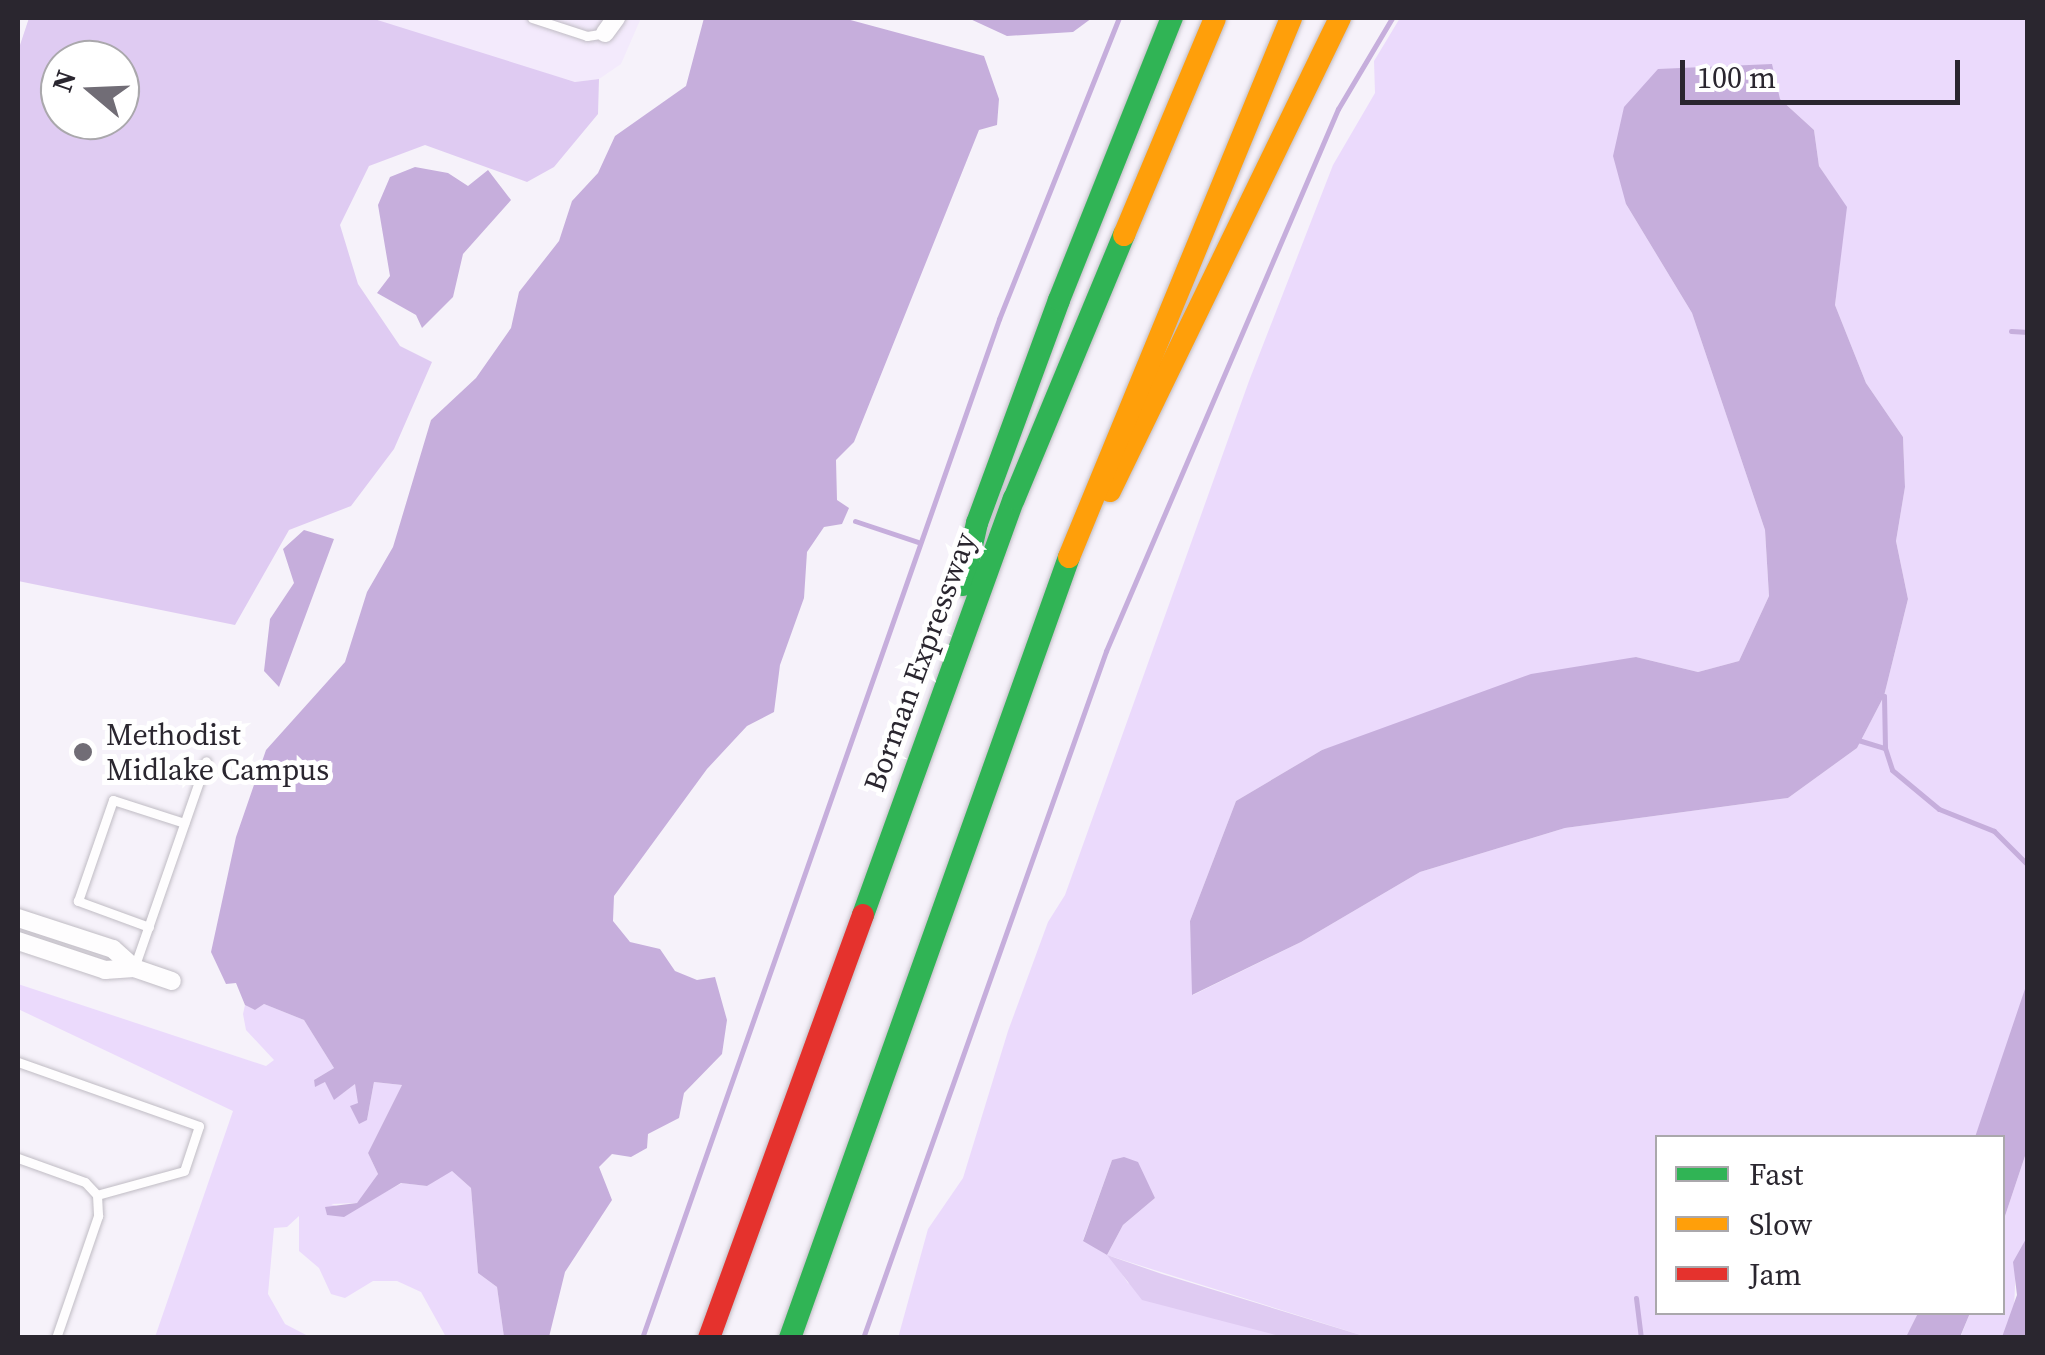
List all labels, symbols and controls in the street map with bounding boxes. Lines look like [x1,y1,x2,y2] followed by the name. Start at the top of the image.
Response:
[40,40,140,140] north arrow
[1685,40,1965,102] scale bar
[1697,57,1776,98] text: 100 m
[42,65,85,97] text: N
[856,528,984,796] street label: Borman Expressway
[106,717,329,788] place label: Methodist Midlake Campus
[70,739,96,765] marker: Methodist Midlake Campus
[1655,1135,2005,1315] legend
[1749,1154,1803,1195] text: Fast
[1749,1204,1812,1245] text: Slow
[1749,1254,1802,1295] text: Jam

